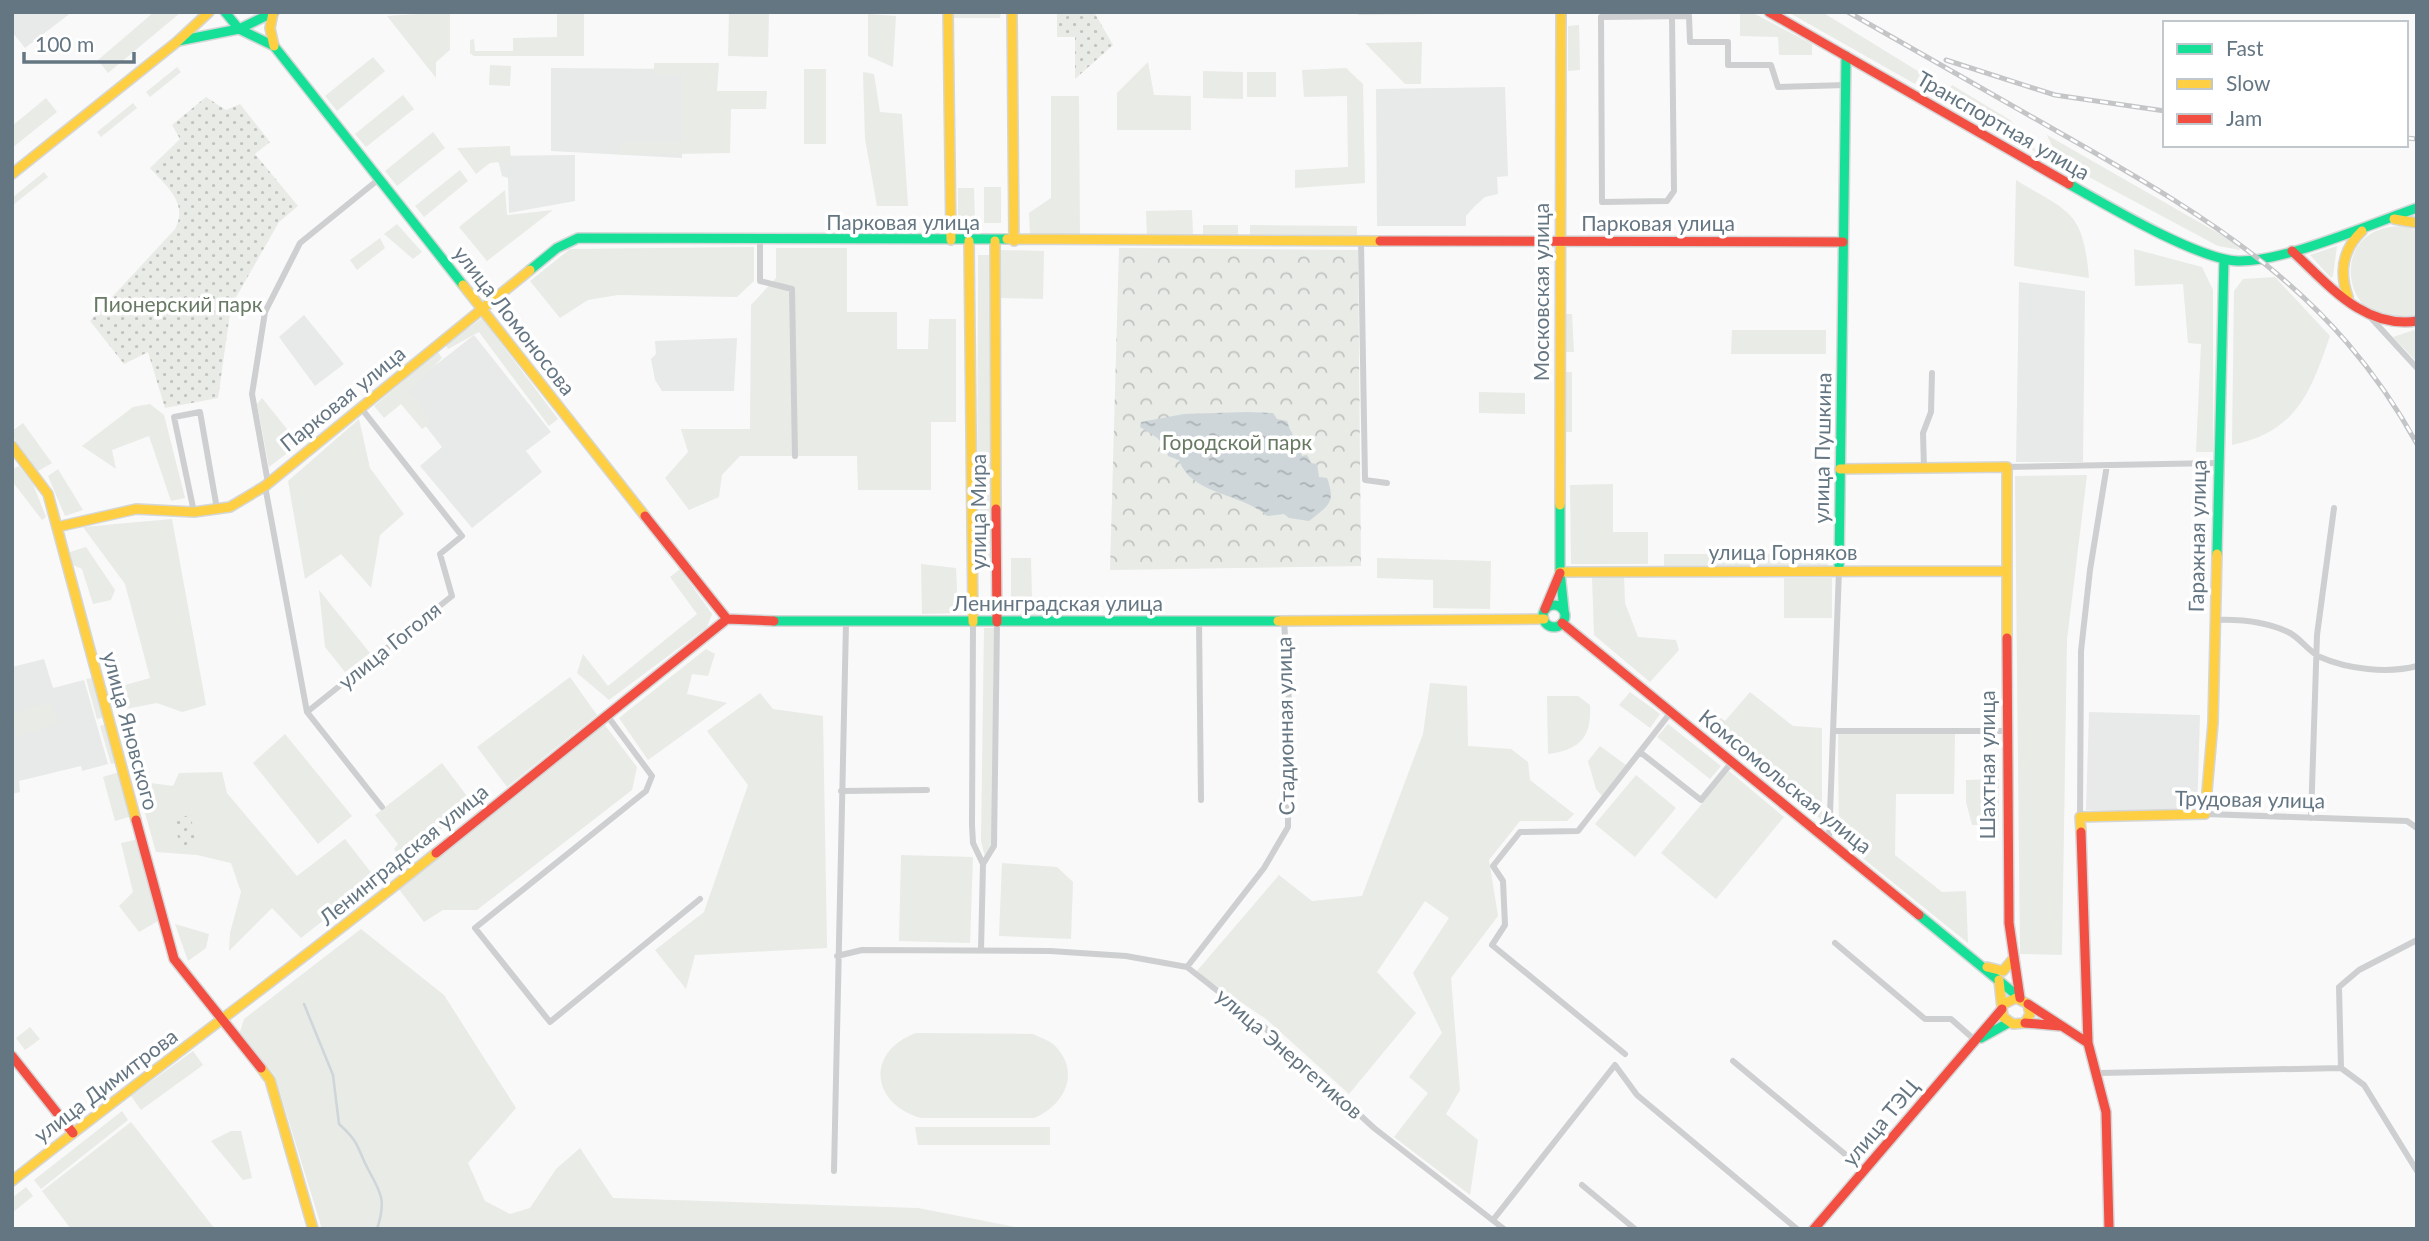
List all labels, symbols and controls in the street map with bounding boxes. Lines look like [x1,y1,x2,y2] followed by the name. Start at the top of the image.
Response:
[24,21,135,65] scale bar
[2163,21,2408,147] legend
[35,31,94,56] text: 100 m
[2226,35,2264,60] text: Fast
[1913,65,2095,184] street label: Транспортная улица
[2226,70,2271,95] text: Slow
[2226,105,2262,130] text: Jam
[1528,203,1553,381] street label: Московская улица
[826,209,980,234] street label: Парковая улица
[1581,210,1735,235] street label: Парковая улица
[449,240,581,400] street label: улица Ломоносова
[93,291,263,316] park label: Пионерский парк
[274,340,410,456] street label: Парковая улица
[1808,372,1835,524] street label: улица Пушкина
[1162,429,1312,454] park label: Городской парк
[965,454,990,570] street label: улица Мира
[2183,459,2210,613] street label: Гаражная улица
[1708,539,1858,564] street label: улица Горняков
[952,590,1163,615] street label: Ленинградская улица
[333,596,445,694] street label: улица Гоголя
[1270,636,1299,816] street label: Стадионная улица
[98,649,165,813] street label: улица Яновского
[1974,690,1999,840] street label: Шахтная улица
[1695,703,1877,858] street label: Комсомольская улица
[313,778,492,930] street label: Ленинградская улица
[2175,785,2325,812] street label: Трудовая улица
[1212,982,1368,1123] street label: улица Энергетиков
[28,1023,182,1147] street label: улица Димитрова
[1836,1074,1923,1171] street label: улица ТЭЦ

